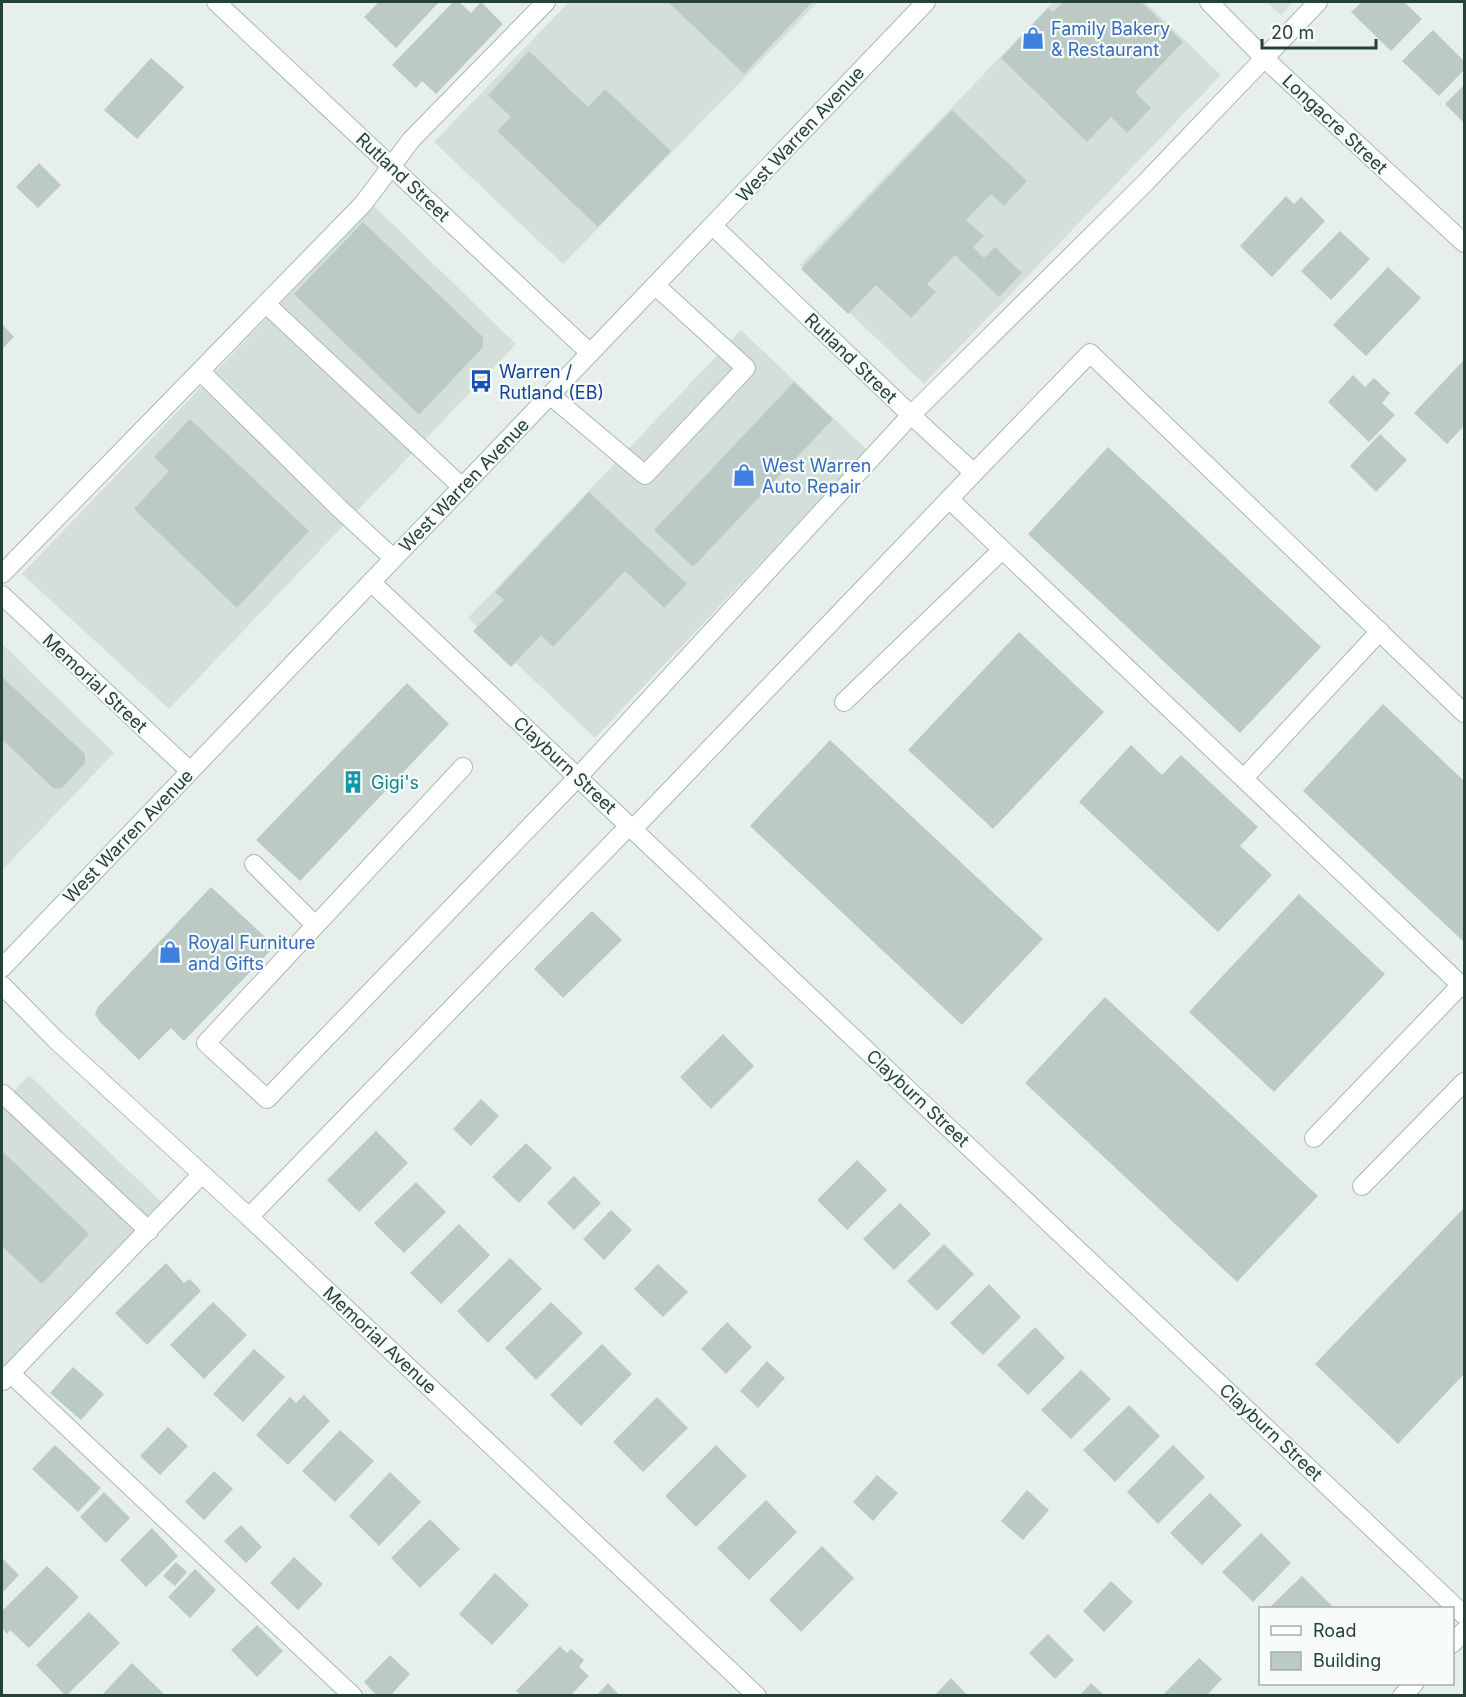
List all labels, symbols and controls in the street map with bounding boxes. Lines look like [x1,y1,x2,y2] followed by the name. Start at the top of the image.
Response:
[1262,12,1376,50] scale bar
[1051,18,1170,60] place label: Family Bakery & Restaurant
[1271,22,1314,43] text: 20 m
[1020,25,1046,51] shop icon: Family Bakery & Restaurant
[732,62,868,206] street label: West Warren Avenue
[1278,70,1392,178] street label: Longacre Street
[352,128,454,226] street label: Rutland Street
[801,309,902,407] street label: Rutland Street
[499,361,604,403] place label: Warren / Rutland (EB)
[468,368,494,394] bus stop icon: Warren / Rutland (EB)
[395,414,533,556] street label: West Warren Avenue
[762,455,871,497] place label: West Warren Auto Repair
[731,462,757,488] shop icon: West Warren Auto Repair
[38,629,152,737] street label: Memorial Street
[509,712,621,818] street label: Clayburn Street
[59,765,197,907] street label: West Warren Avenue
[340,769,366,795] building icon: Gigi's
[371,772,419,793] place label: Gigi's
[188,932,316,974] place label: Royal Furniture and Gifts
[157,939,183,965] shop icon: Royal Furniture and Gifts
[862,1045,974,1151] street label: Clayburn Street
[319,1282,441,1398] street label: Memorial Avenue
[1215,1379,1327,1485] street label: Clayburn Street
[1259,1607,1454,1685] legend
[1313,1620,1356,1641] text: Road
[1313,1650,1381,1671] text: Building

